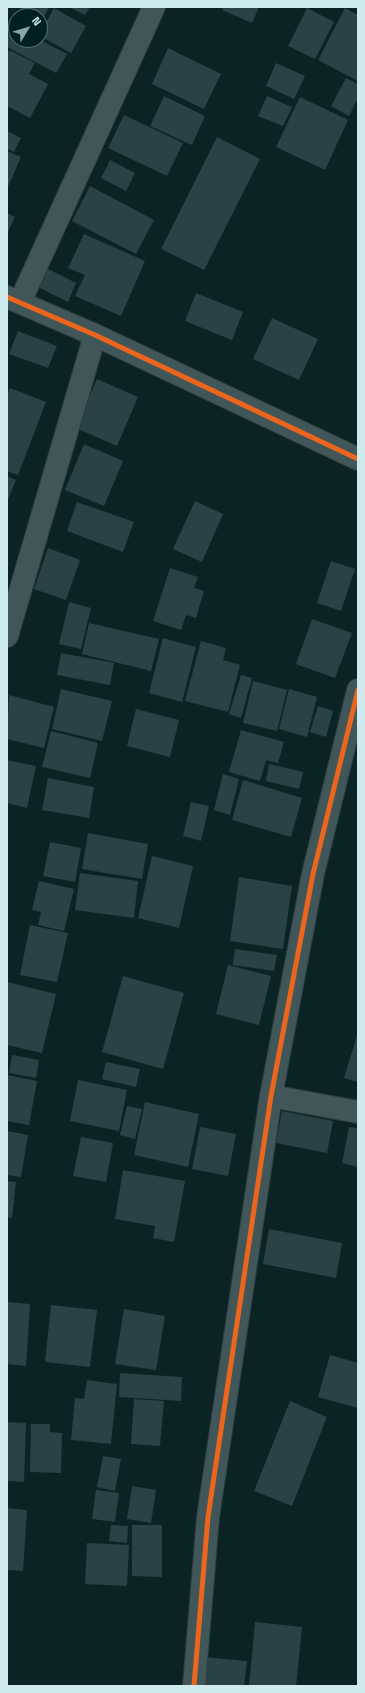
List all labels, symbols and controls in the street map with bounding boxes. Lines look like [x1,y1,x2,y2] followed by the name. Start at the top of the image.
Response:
[8,8,48,48] north arrow
[29,14,44,28] text: N

